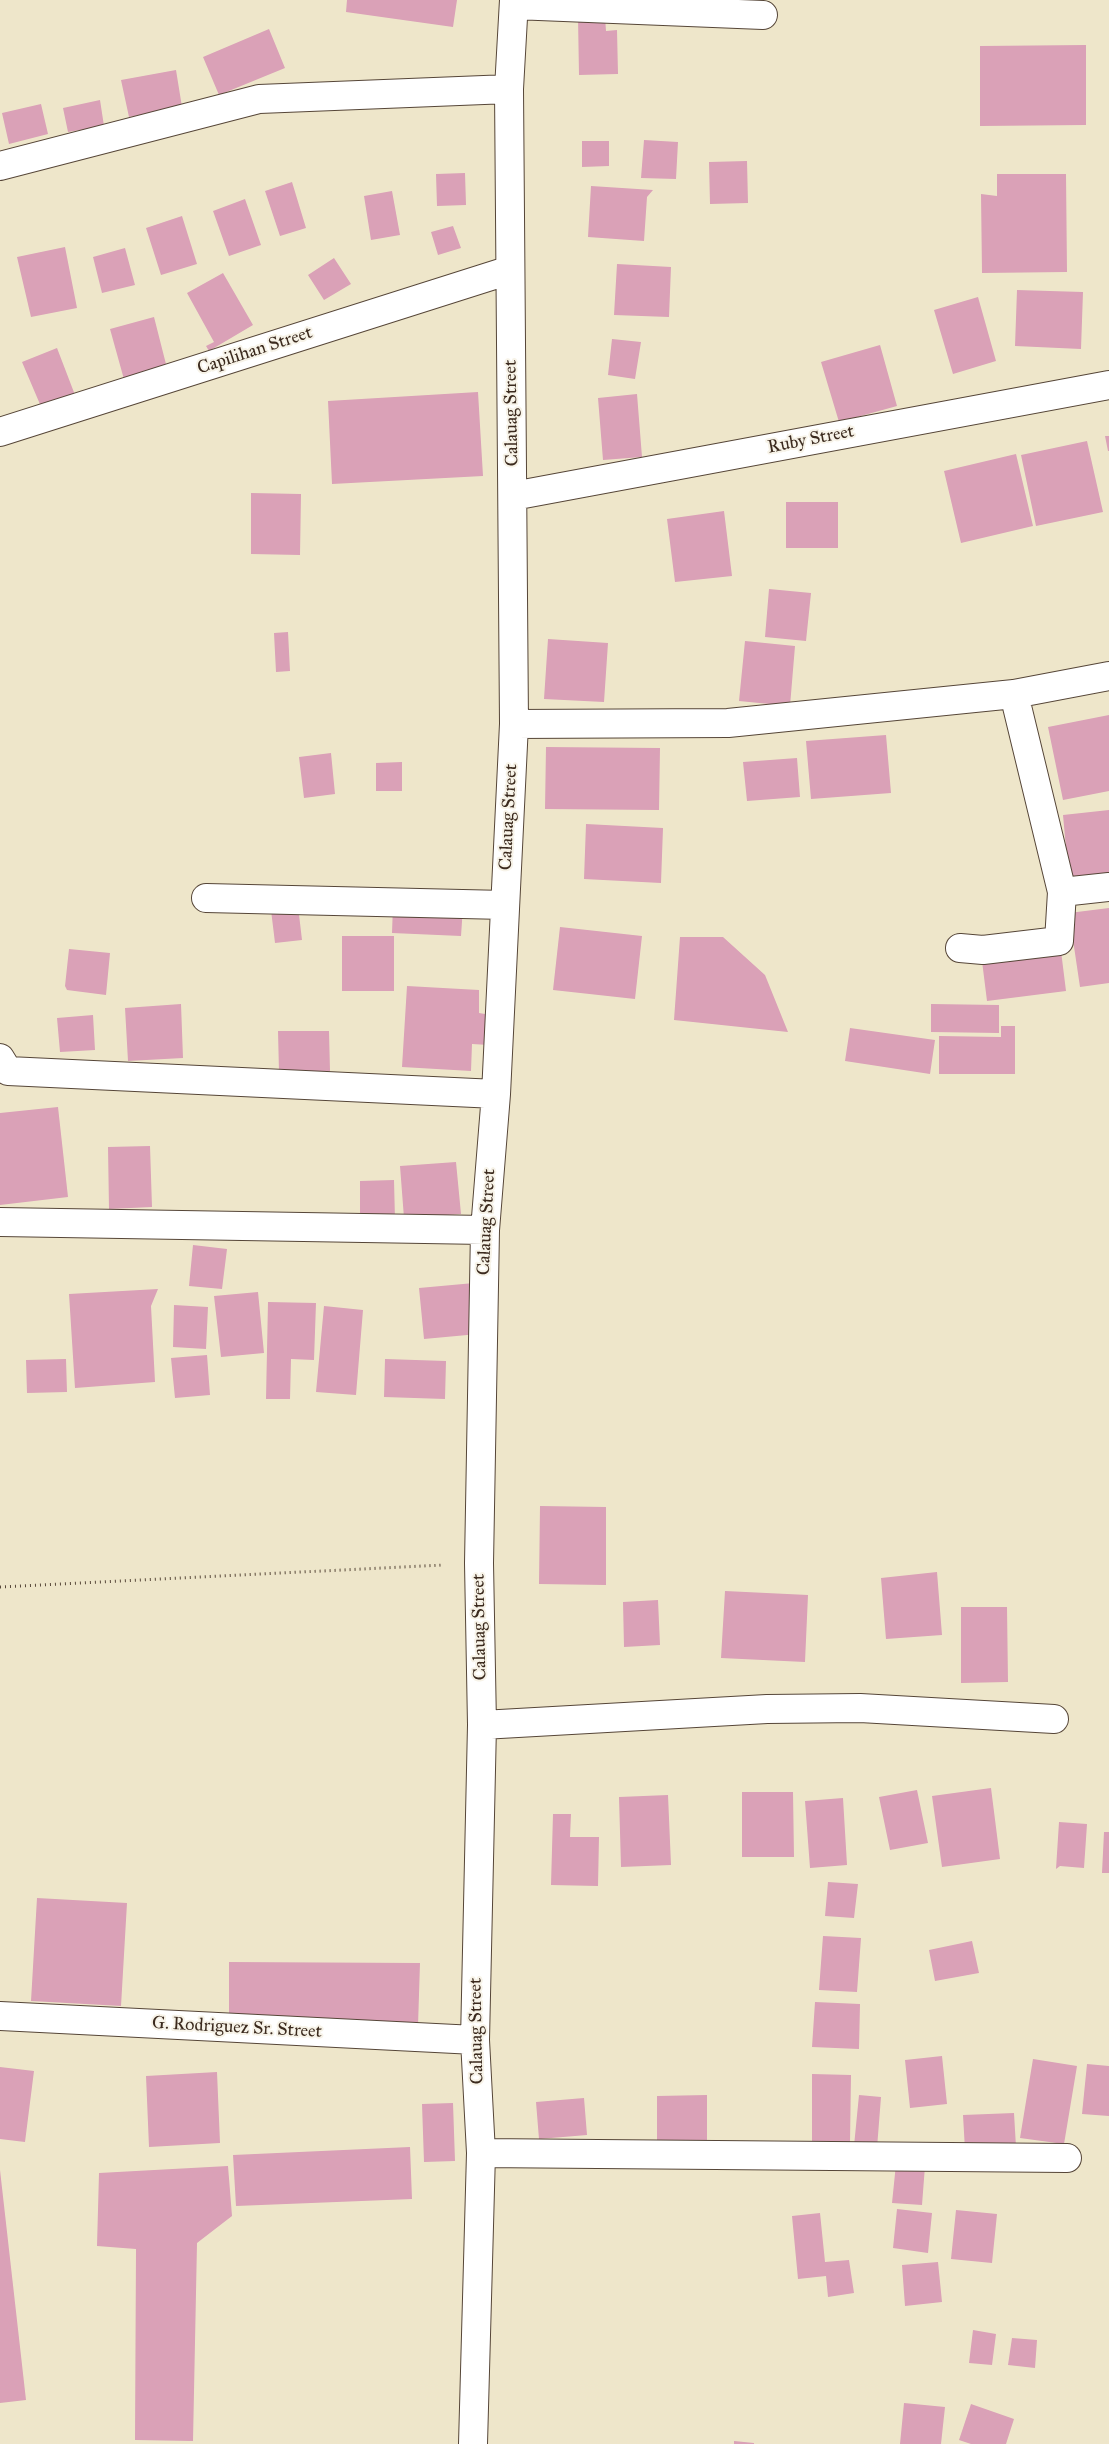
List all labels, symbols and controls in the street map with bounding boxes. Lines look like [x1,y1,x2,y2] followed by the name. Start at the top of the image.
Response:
[195,322,315,380] street label: Capilihan Street
[500,360,524,466] street label: Calauag Street
[766,421,856,459] street label: Ruby Street
[495,763,523,871] street label: Calauag Street
[473,1168,501,1276] street label: Calauag Street
[468,1574,492,1680] street label: Calauag Street
[465,1978,489,2084] street label: Calauag Street
[152,2013,322,2043] street label: G. Rodriguez Sr. Street

